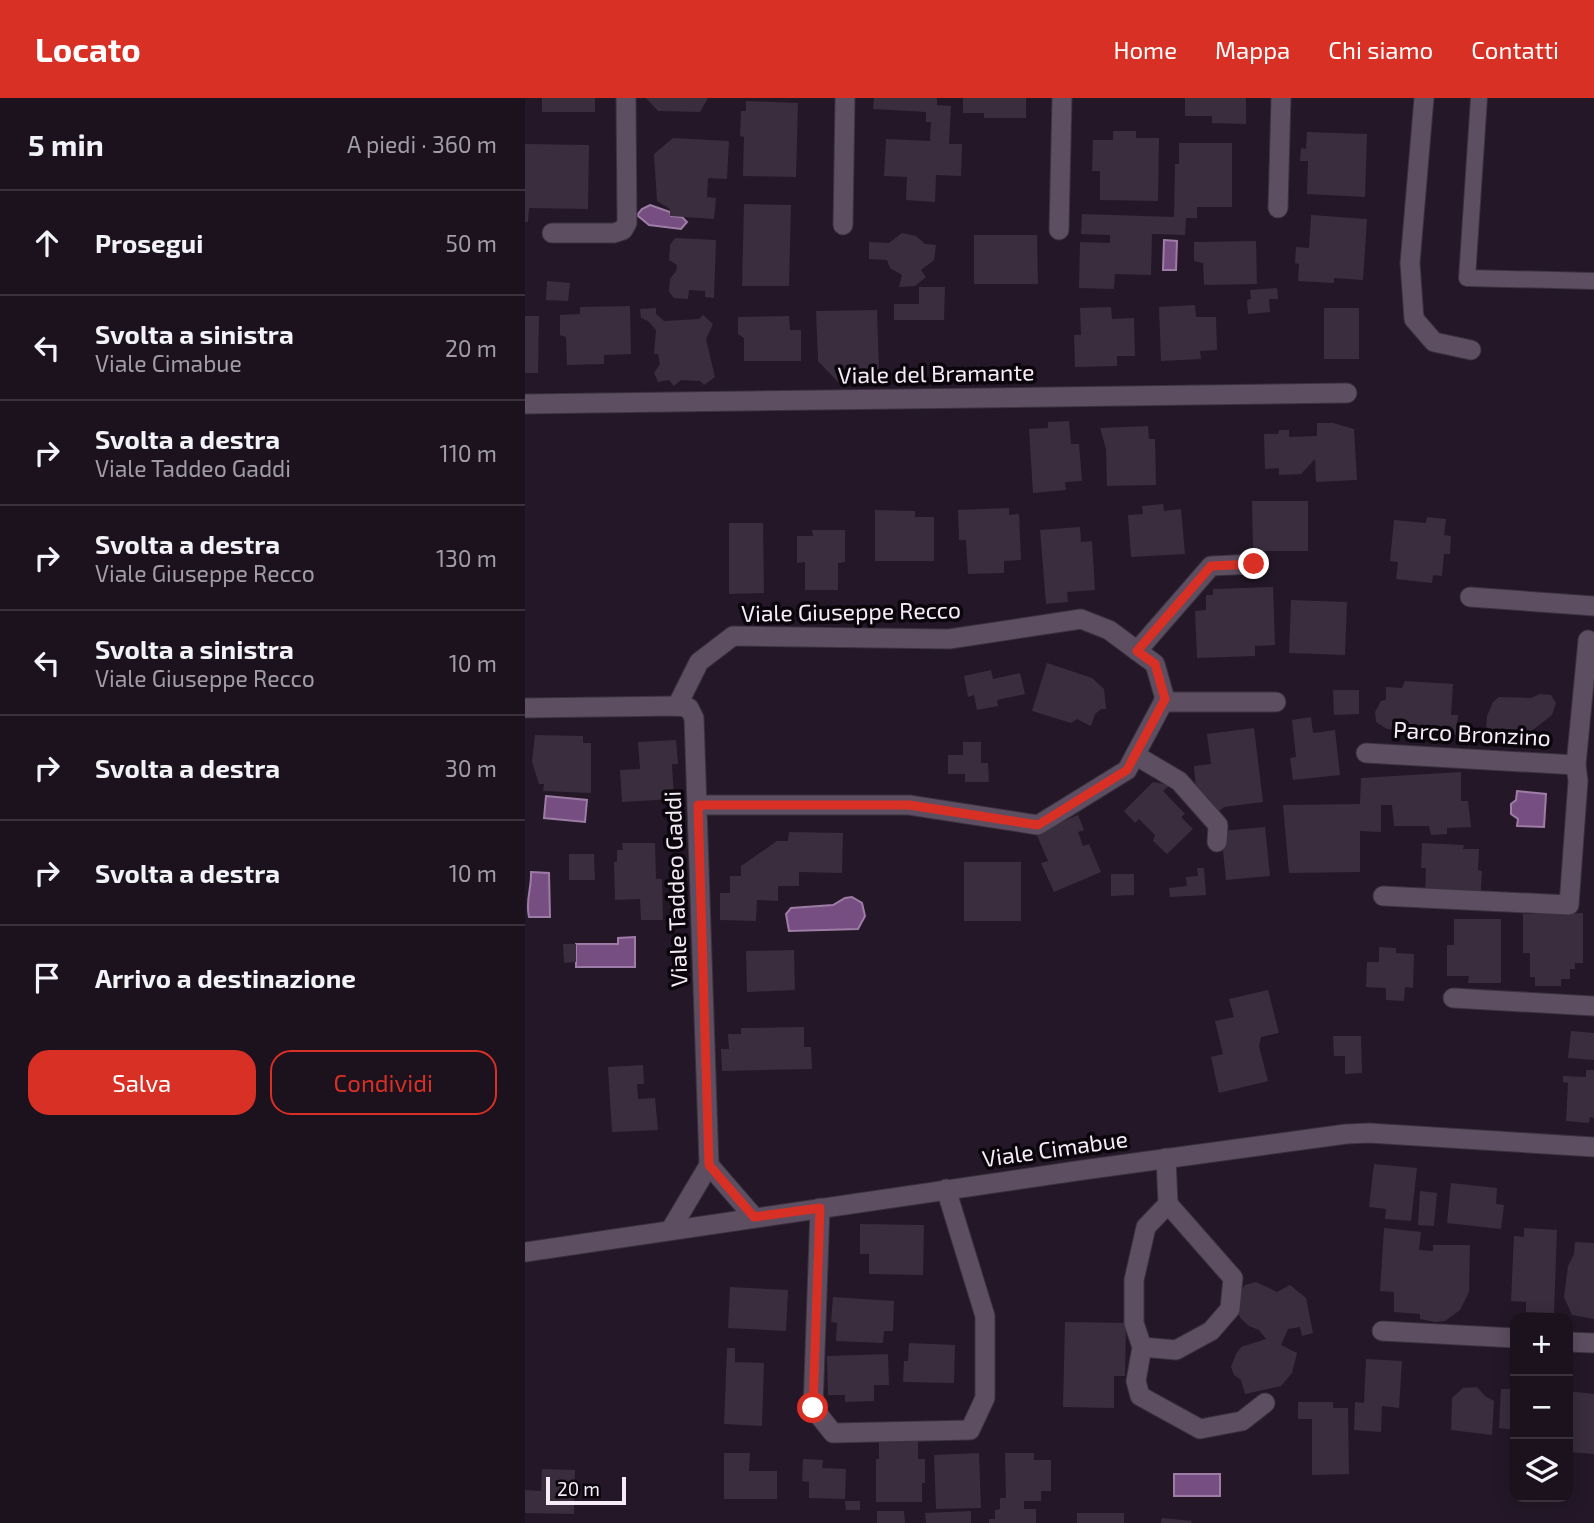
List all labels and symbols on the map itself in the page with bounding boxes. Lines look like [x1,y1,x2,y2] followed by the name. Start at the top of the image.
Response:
[837,357,1035,389] street label: Viale del Bramante
[1238,548,1269,579] route end
[741,595,961,627] street label: Viale Giuseppe Recco
[1393,715,1552,751] street label: Parco Bronzino
[658,791,692,987] street label: Viale Taddeo Gaddi
[980,1124,1130,1172] street label: Viale Cimabue
[797,1392,828,1423] route start
[546,1474,627,1506] scale bar

